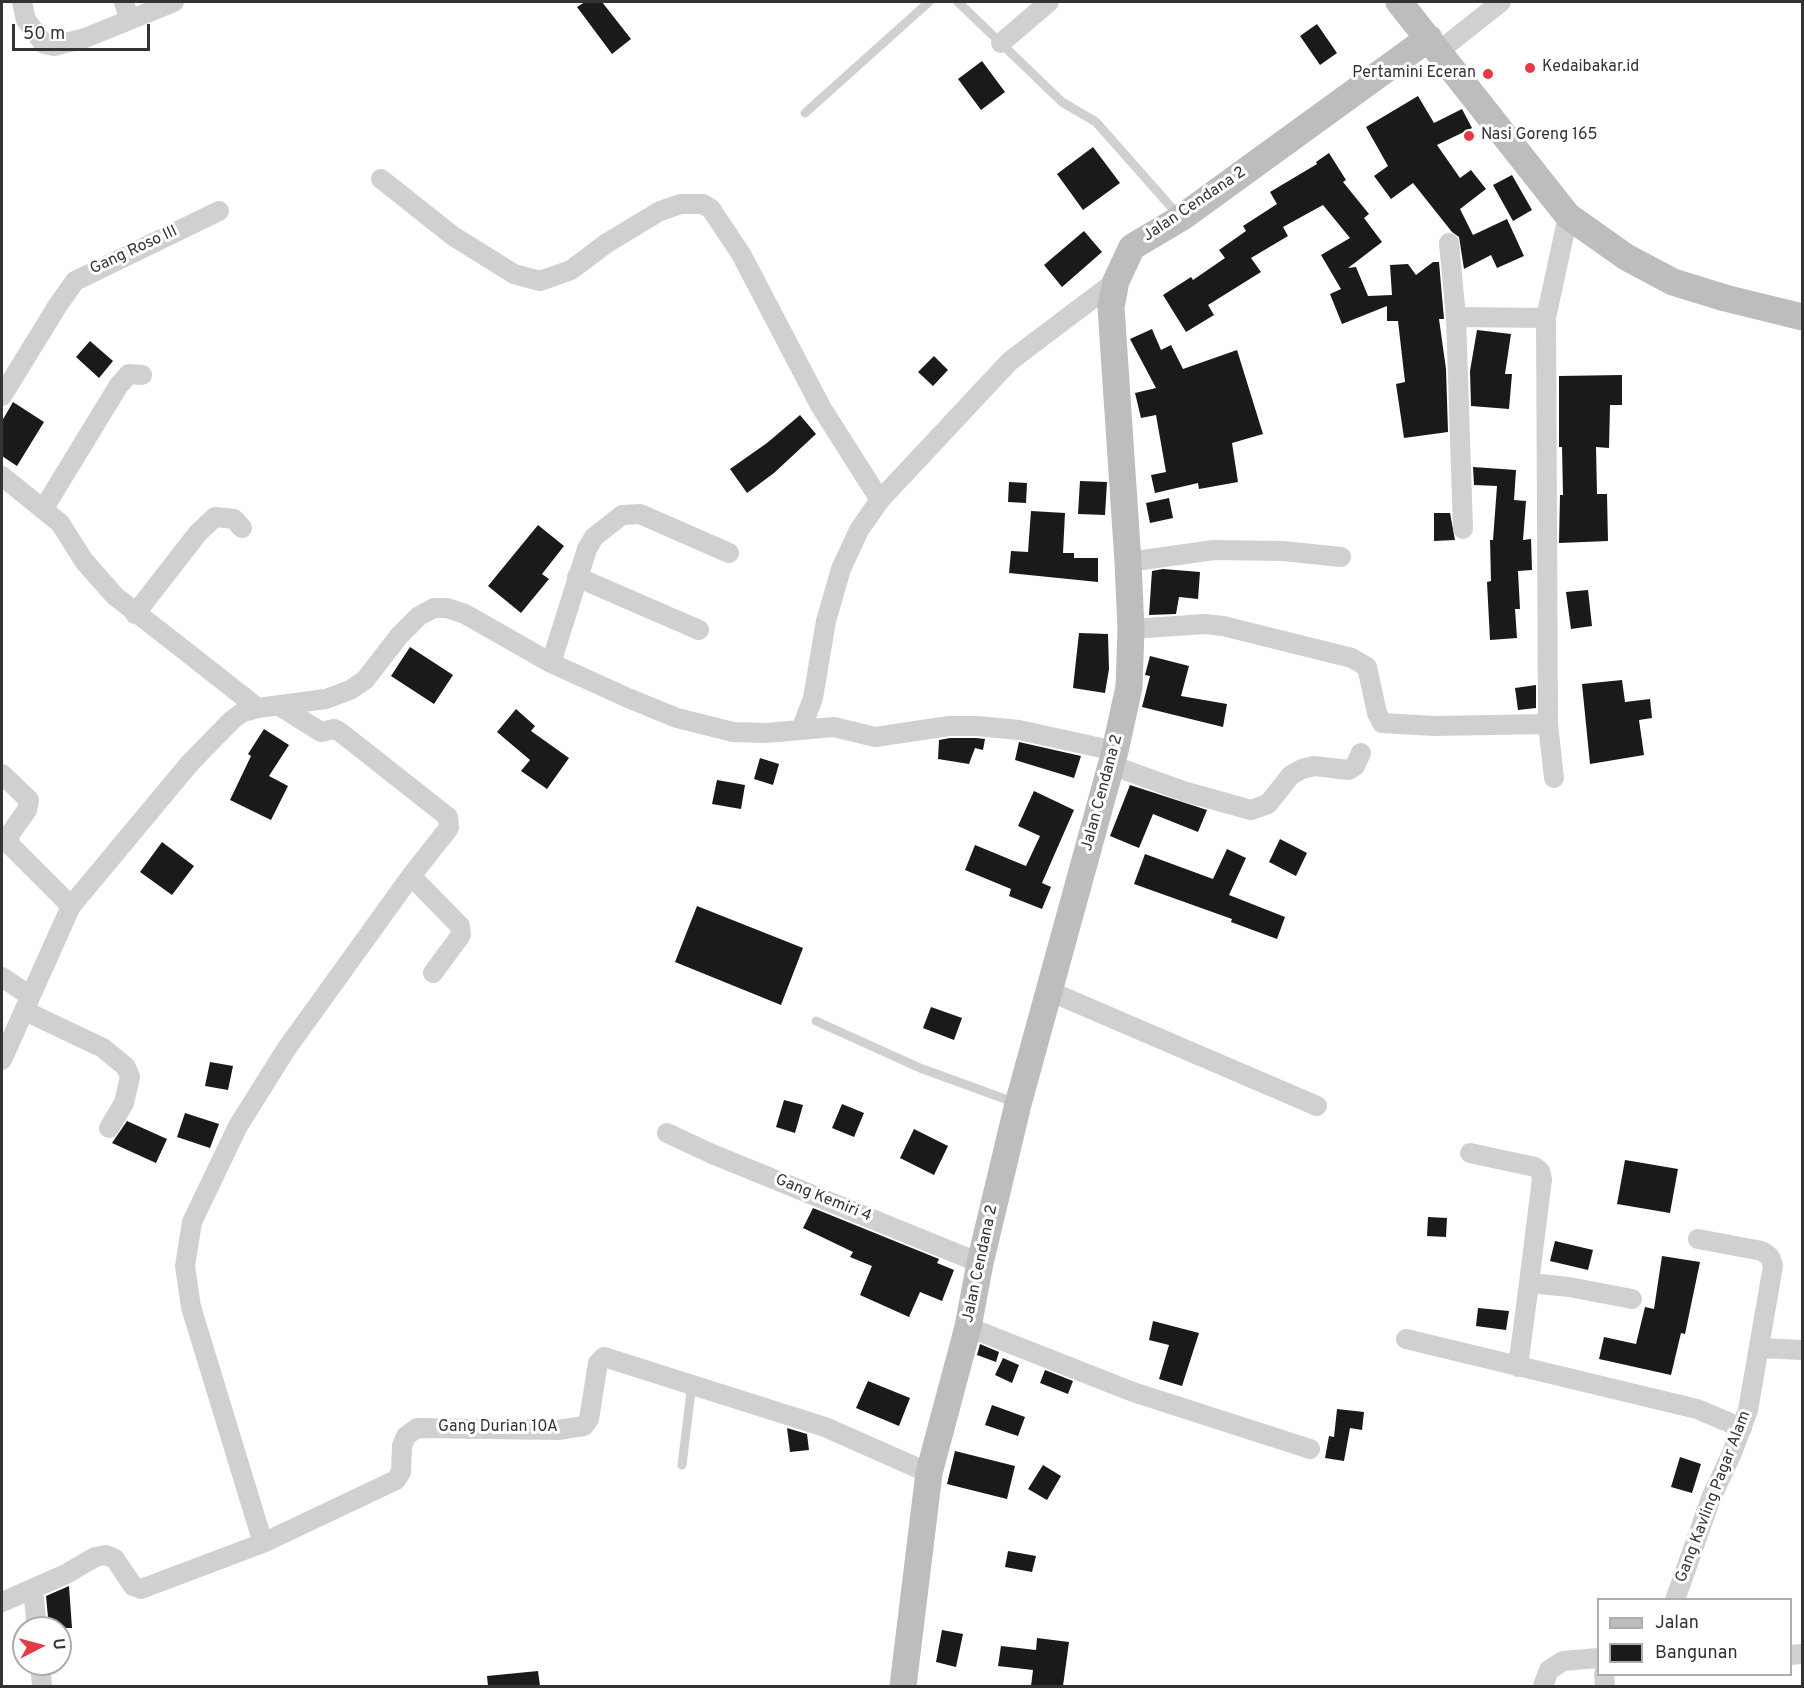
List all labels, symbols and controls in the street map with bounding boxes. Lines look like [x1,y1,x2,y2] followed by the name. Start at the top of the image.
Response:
[15,12,153,50] scale bar
[23,23,65,46] text: 50 m
[1542,58,1639,78] place label: Kedaibakar.id
[1523,61,1537,75] marker: Kedaibakar.id
[1352,64,1476,84] place label: Pertamini Eceran
[1481,67,1495,81] marker: Pertamini Eceran
[1481,126,1598,146] place label: Nasi Goreng 165
[1462,129,1476,143] marker: Nasi Goreng 165
[1140,164,1250,246] street label: Jalan Cendana 2
[87,222,181,280] street label: Gang Roso III
[1078,733,1128,853] street label: Jalan Cendana 2
[772,1171,874,1227] street label: Gang Kemiri 4
[959,1203,1003,1325] street label: Jalan Cendana 2
[1672,1409,1756,1585] street label: Gang Kavling Pagar Alam
[438,1418,558,1438] street label: Gang Durian 10A
[1597,1598,1792,1676] legend
[1655,1612,1699,1635] text: Jalan
[12,1616,72,1676] north arrow
[47,1638,68,1651] text: U
[1655,1642,1738,1665] text: Bangunan

